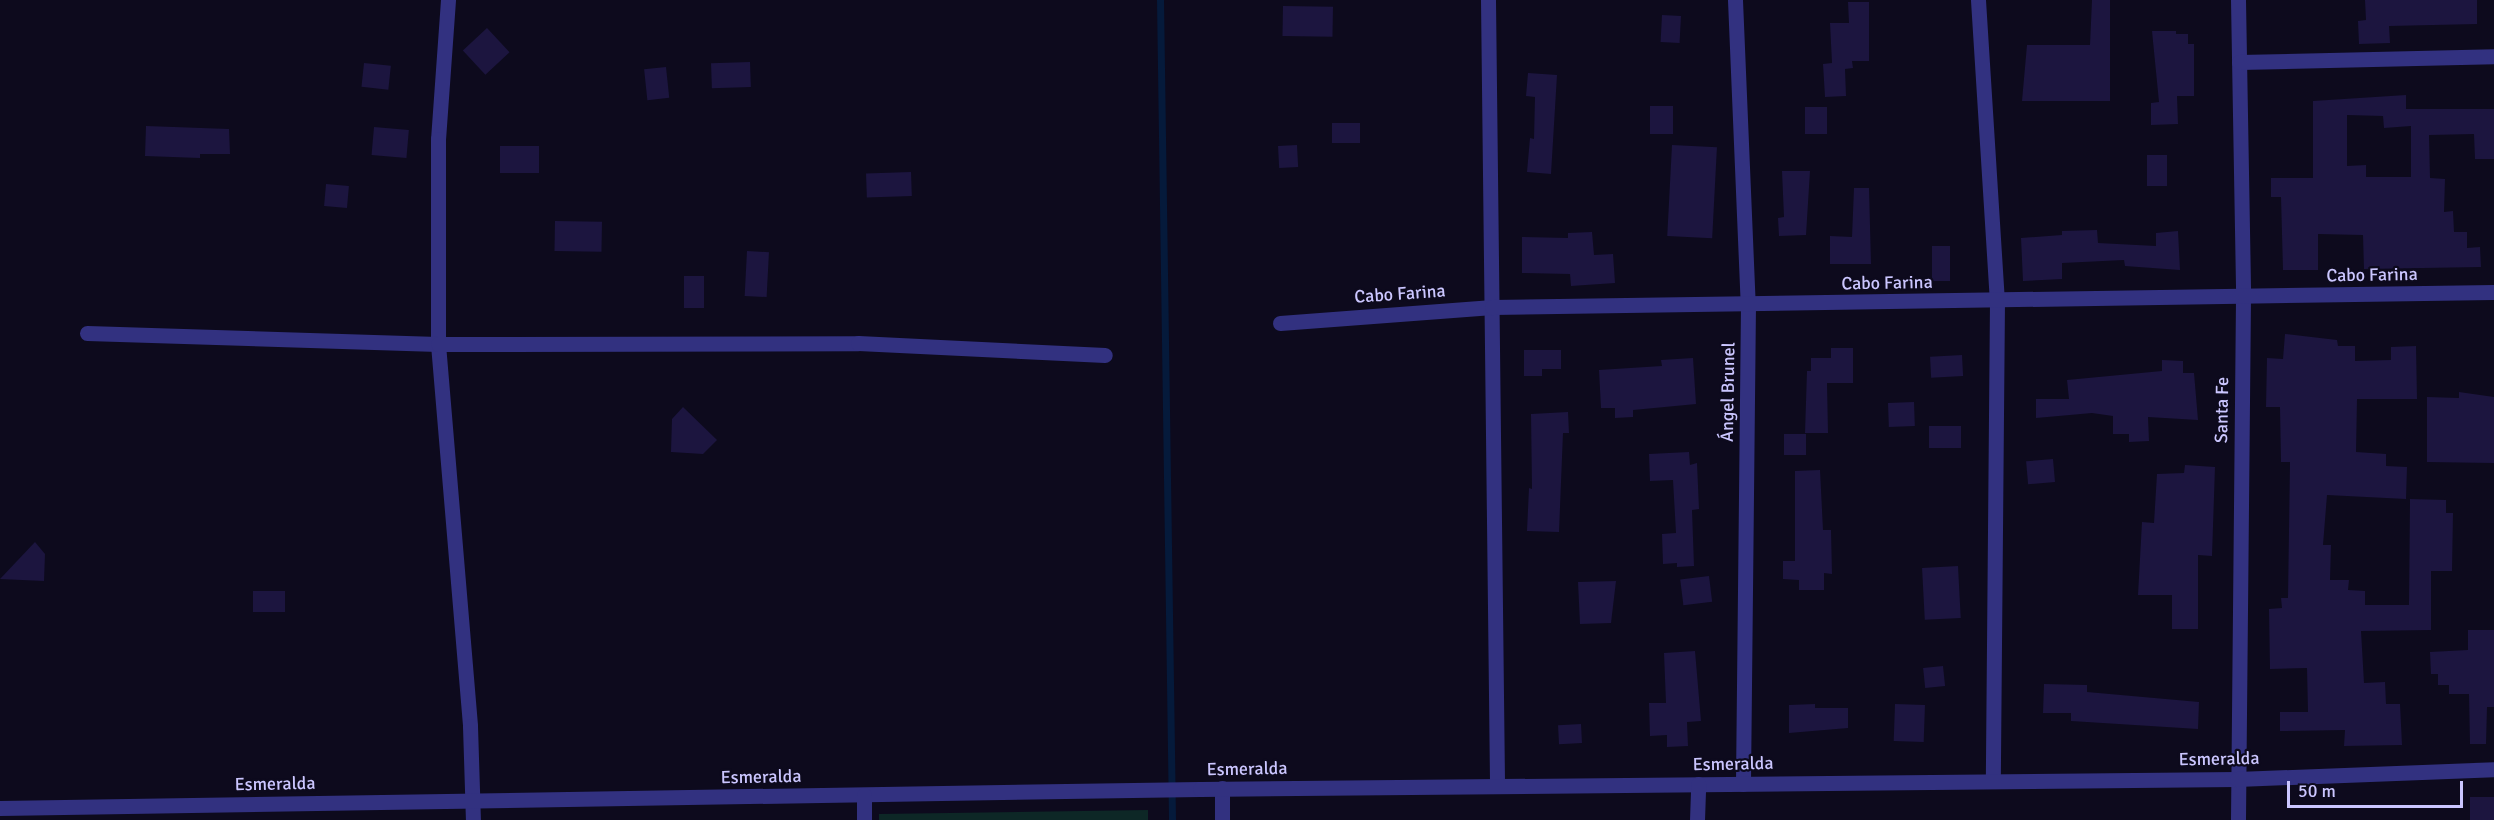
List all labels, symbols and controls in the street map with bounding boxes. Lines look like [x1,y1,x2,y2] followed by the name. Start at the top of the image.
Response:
[2326,263,2418,287] street label: Cabo Farina
[1841,271,1933,295] street label: Cabo Farina
[1354,280,1446,308] street label: Cabo Farina
[1716,342,1740,442] street label: Ángel Brunel
[2211,377,2233,443] street label: Santa Fe
[2178,747,2260,771] street label: Esmeralda
[1692,752,1774,776] street label: Esmeralda
[1206,757,1288,781] street label: Esmeralda
[720,765,802,789] street label: Esmeralda
[2290,769,2466,807] scale bar
[234,772,316,796] street label: Esmeralda
[2298,780,2336,802] text: 50 m

